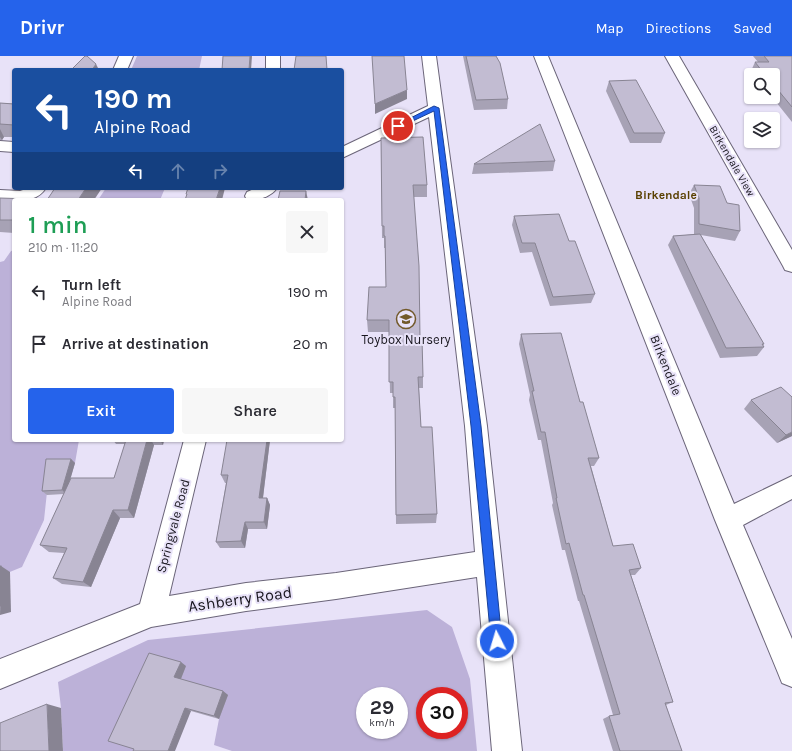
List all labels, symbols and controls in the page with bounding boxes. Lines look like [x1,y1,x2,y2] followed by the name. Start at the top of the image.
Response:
[20,17,64,39] text: Drivr
[596,20,624,37] text: Map
[646,20,711,37] text: Directions
[733,20,772,37] text: Saved
[744,68,780,148] map controls
[744,68,780,104] button: search
[94,82,172,115] text: 190 m
[28,84,80,136] icon: left
[381,109,415,143] pin
[744,112,780,148] button: layers
[387,115,409,137] icon: arrive
[94,116,191,138] text: Alpine Road
[706,123,758,199] street label: Birkendale View
[125,160,147,182] icon: left
[167,160,189,182] icon: ahead
[209,160,231,182] icon: right
[635,188,697,202] district label: Birkendale
[28,211,88,239] text: 1 min
[286,211,328,253] button: close
[28,240,98,255] text: 210 m · 11:20
[62,276,121,294] text: Turn left
[28,281,50,303] icon: left
[288,283,328,301] text: 190 m
[62,294,132,309] text: Alpine Road
[395,308,417,330] school or university icon: Toybox Nursery
[362,332,450,347] place label: Toybox Nursery
[28,333,50,355] icon: arrive
[647,333,685,398] street label: Birkendale
[62,335,209,353] text: Arrive at destination
[293,335,328,353] text: 20 m
[28,388,174,434] button: Exit
[182,388,328,434] button: Share
[153,478,193,574] street label: Springvale Road
[187,582,293,616] street label: Ashberry Road
[476,620,518,662] position arrow
[416,687,468,739] speed limit sign: 30
[370,696,394,719] text: 29
[369,717,395,729] text: km/h

